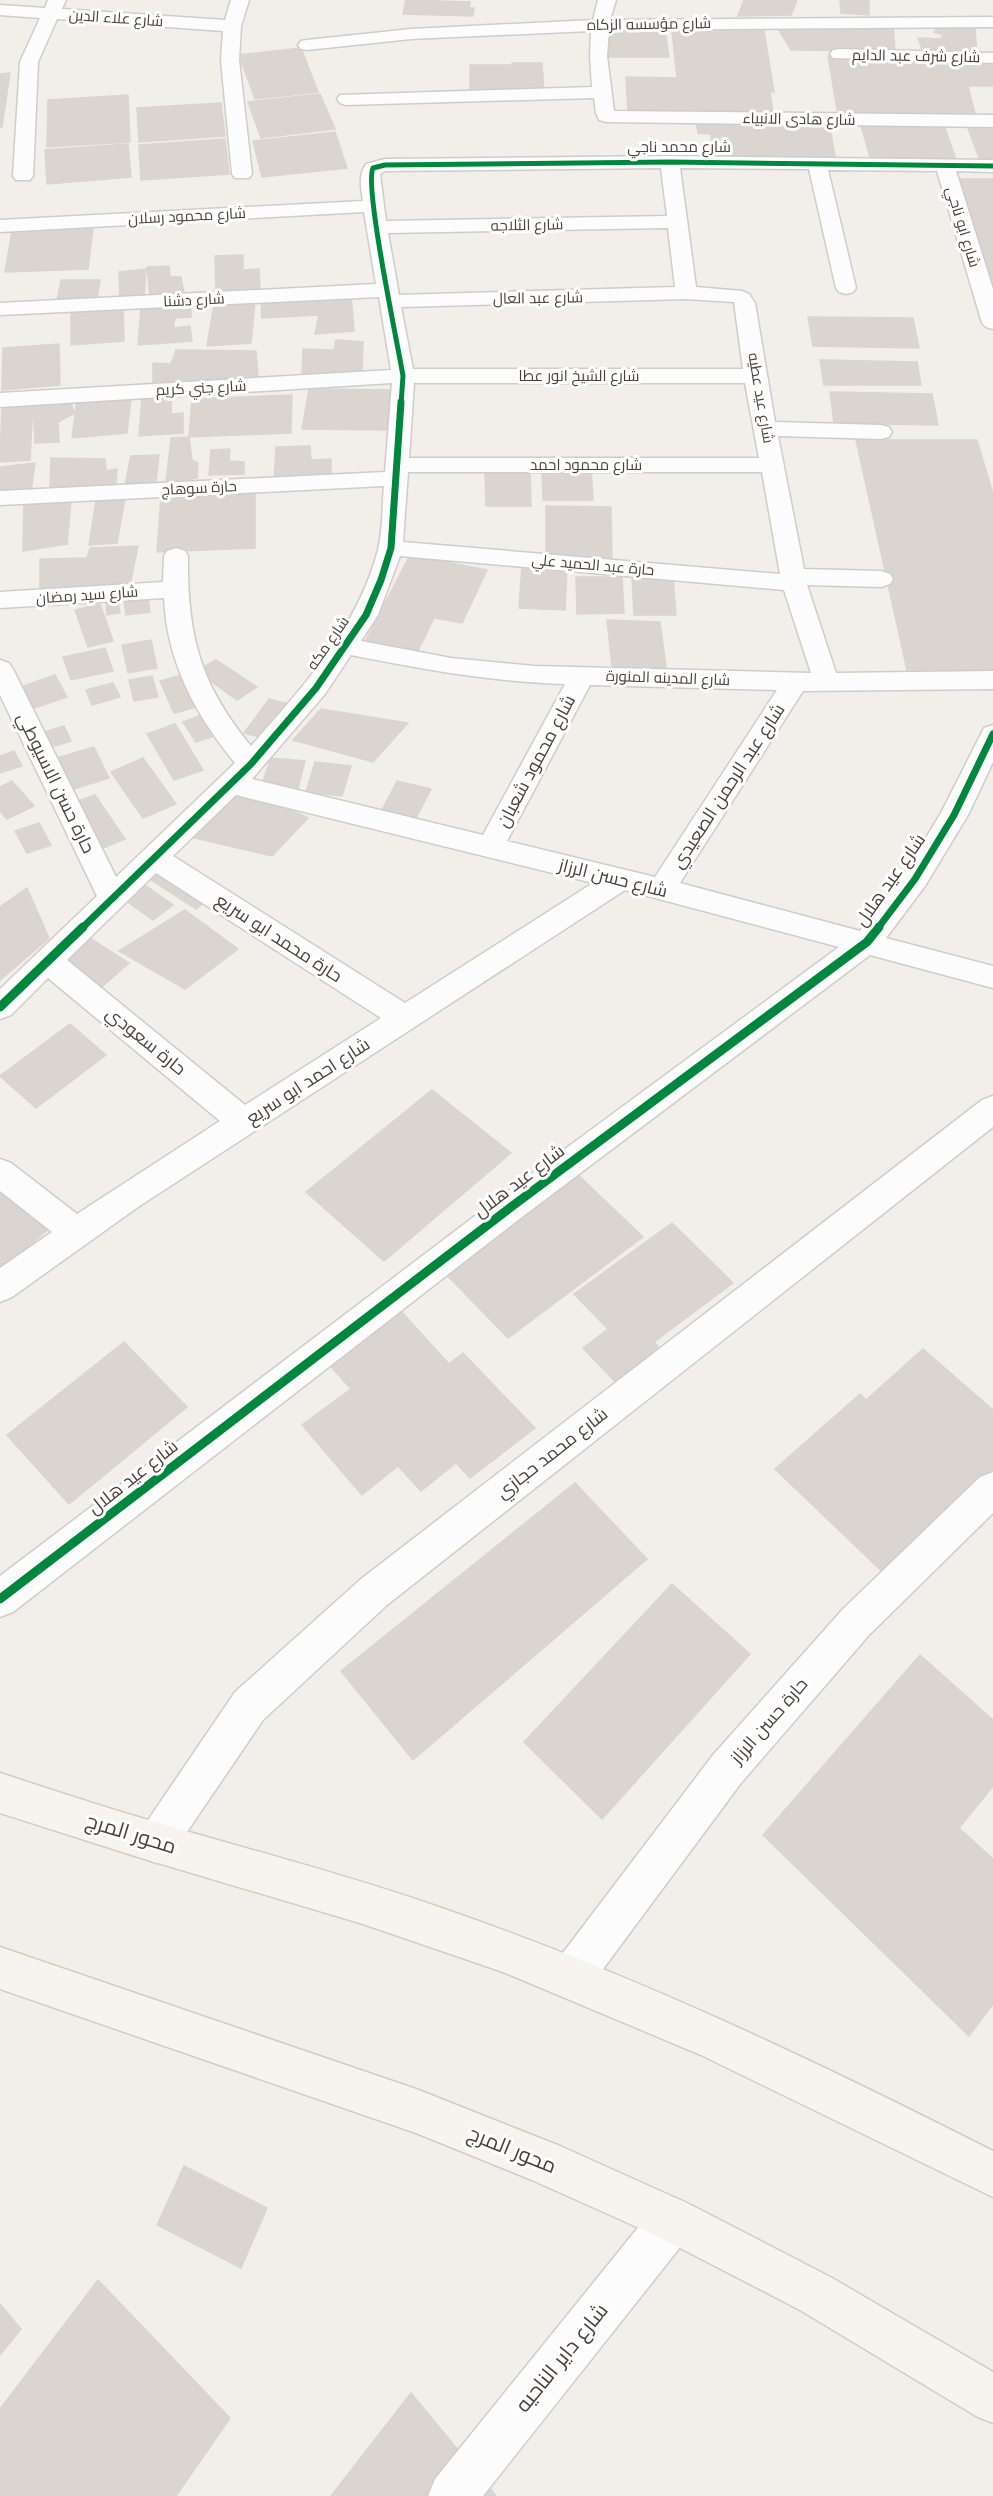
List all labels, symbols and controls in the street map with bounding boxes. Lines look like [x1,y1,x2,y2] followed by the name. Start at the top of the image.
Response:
[68,6,164,32] street label: شارع علاء الدين
[587,14,711,36] street label: شارع مؤسسه الزكاه
[852,46,980,68] street label: شارع شرف عبد الدايم
[742,109,856,131] street label: شارع هادى الانبياء
[627,138,731,159] street label: شارع محمد ناجي
[939,184,984,270] street label: شارع ابو ناجي
[128,204,246,230] street label: شارع محمود رسلان
[491,215,563,237] street label: شارع الثلاجه
[493,288,583,310] street label: شارع عبد العال
[163,289,225,313] street label: شارع دشنا
[742,351,778,445] street label: شارع عيد عطيه
[519,367,639,387] street label: شارع الشيخ انور عطا
[155,377,247,402] street label: شارع جني كريم
[530,456,642,476] street label: شارع محمود احمد
[161,477,237,501] street label: حارة سوهاج
[531,551,655,582] street label: حارة عبد الحميد علي
[35,582,139,610] street label: شارع سيد رمضان
[303,613,355,674] street label: شارع مكه
[605,667,730,691] street label: شارع المدينه المنورة
[492,691,581,831] street label: شارع محمود شعبان
[666,699,792,874] street label: شارع عبد الرحمن الصعيدي
[10,709,100,858] street label: حارة حسن الاسيوطي
[850,829,931,931] street label: شارع عيد هلال
[555,854,670,903] street label: شارع حسن الرزاز
[211,889,346,988] street label: حارة محمد ابو سريع
[100,1002,191,1082] street label: حارة سعودي
[242,1033,375,1130] street label: شارع احمد ابو سريع
[469,1140,569,1223] street label: شارع عيد هلال
[492,1403,614,1506] street label: شارع محمد حجازي
[84,1435,183,1520] street label: شارع عيد هلال
[725,1673,812,1769] street label: حارة حسن الرزاز
[82,1808,179,1861] street label: محور المرج
[464,2121,560,2180] street label: محور المرج
[510,2298,614,2418] street label: شارع داير الناحيه

